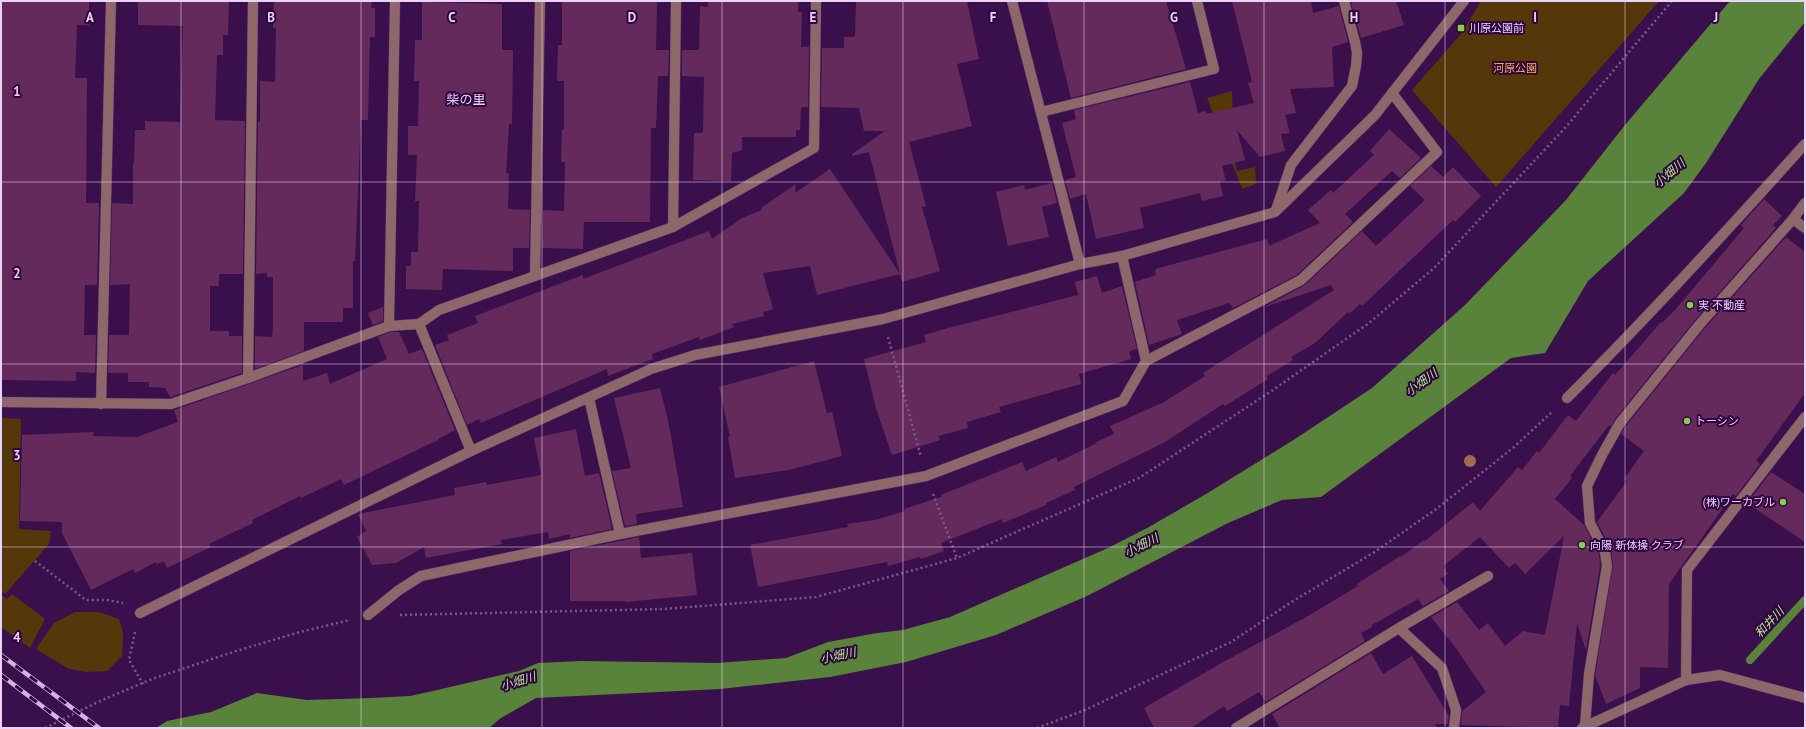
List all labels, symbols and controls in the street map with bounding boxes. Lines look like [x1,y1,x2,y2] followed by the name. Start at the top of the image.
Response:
[86,9,94,26] text: A
[267,9,275,26] text: B
[448,9,456,26] text: C
[628,9,636,26] text: D
[810,9,817,26] text: E
[990,9,997,26] text: F
[1170,9,1178,26] text: G
[1350,9,1358,26] text: H
[1533,9,1537,26] text: I
[1713,9,1718,26] text: J
[1469,21,1524,35] place label: 川原公園前
[1456,23,1466,33] marker: 川原公園前
[1493,61,1537,75] park label: 河原公園
[13,83,21,100] text: 1
[446,91,486,108] district label: 柴の里
[1650,154,1689,190] water label: 小畑川
[13,265,21,282] text: 2
[1698,298,1745,312] place label: 実 不動産
[1685,300,1695,310] marker: 実 不動産
[1402,364,1442,399] water label: 小畑川
[1695,414,1739,428] place label: トーシン
[1682,416,1692,426] marker: トーシン
[13,447,21,464] text: 3
[1703,495,1775,509] place label: (株)ワーカブル
[1778,497,1788,507] marker: (株)ワーカブル
[1122,529,1162,560] water label: 小畑川
[1590,538,1684,552] place label: 向陽 新体操 クラブ
[1577,540,1587,550] marker: 向陽 新体操 クラブ
[1751,602,1788,640] water label: 和井川
[13,629,21,646] text: 4
[819,644,859,666] water label: 小畑川
[499,668,539,693] water label: 小畑川

